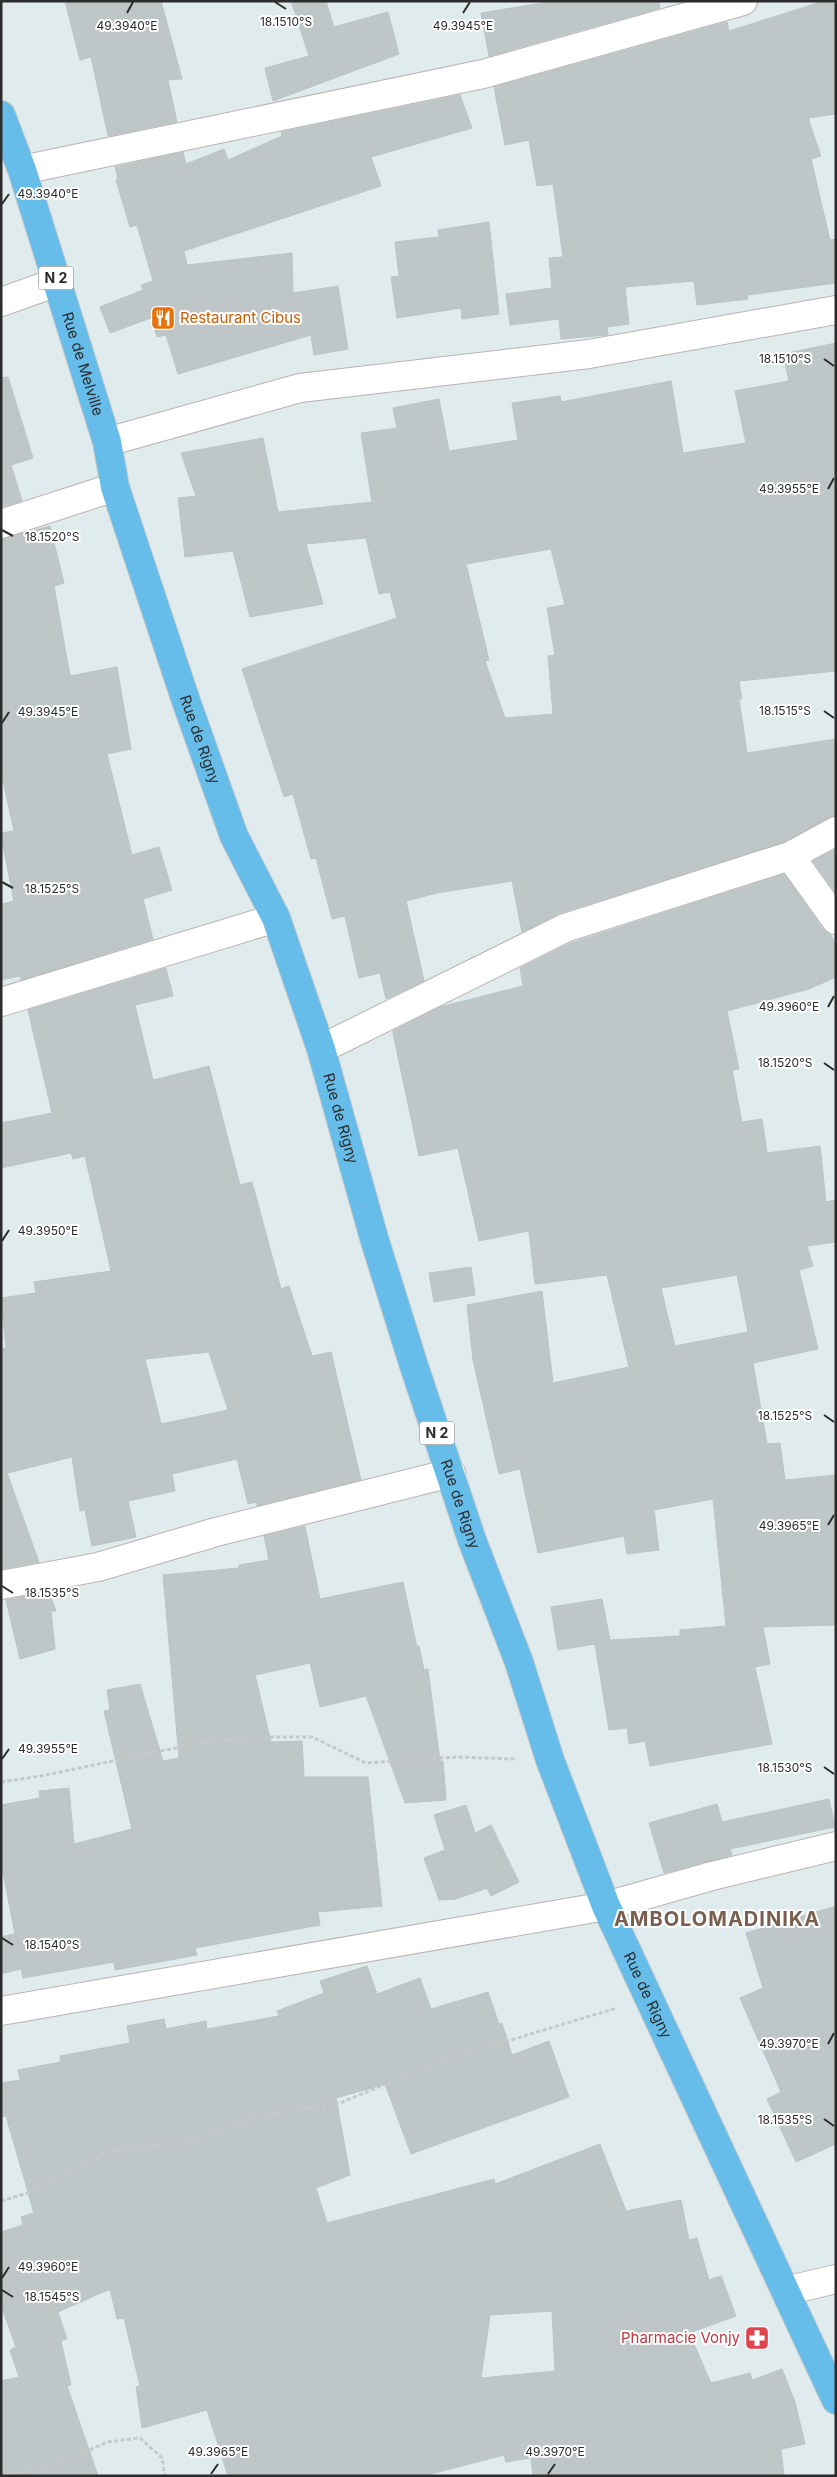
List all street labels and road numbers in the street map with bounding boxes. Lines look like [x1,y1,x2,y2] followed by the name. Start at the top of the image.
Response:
[38,266,74,290] road number: N 2
[58,309,108,418] street label: Rue de Melville
[176,692,225,787] street label: Rue de Rigny
[319,1071,363,1166] street label: Rue de Rigny
[420,1422,454,1445] road number: N 2
[437,1457,485,1552] street label: Rue de Rigny
[620,1949,676,2042] street label: Rue de Rigny

